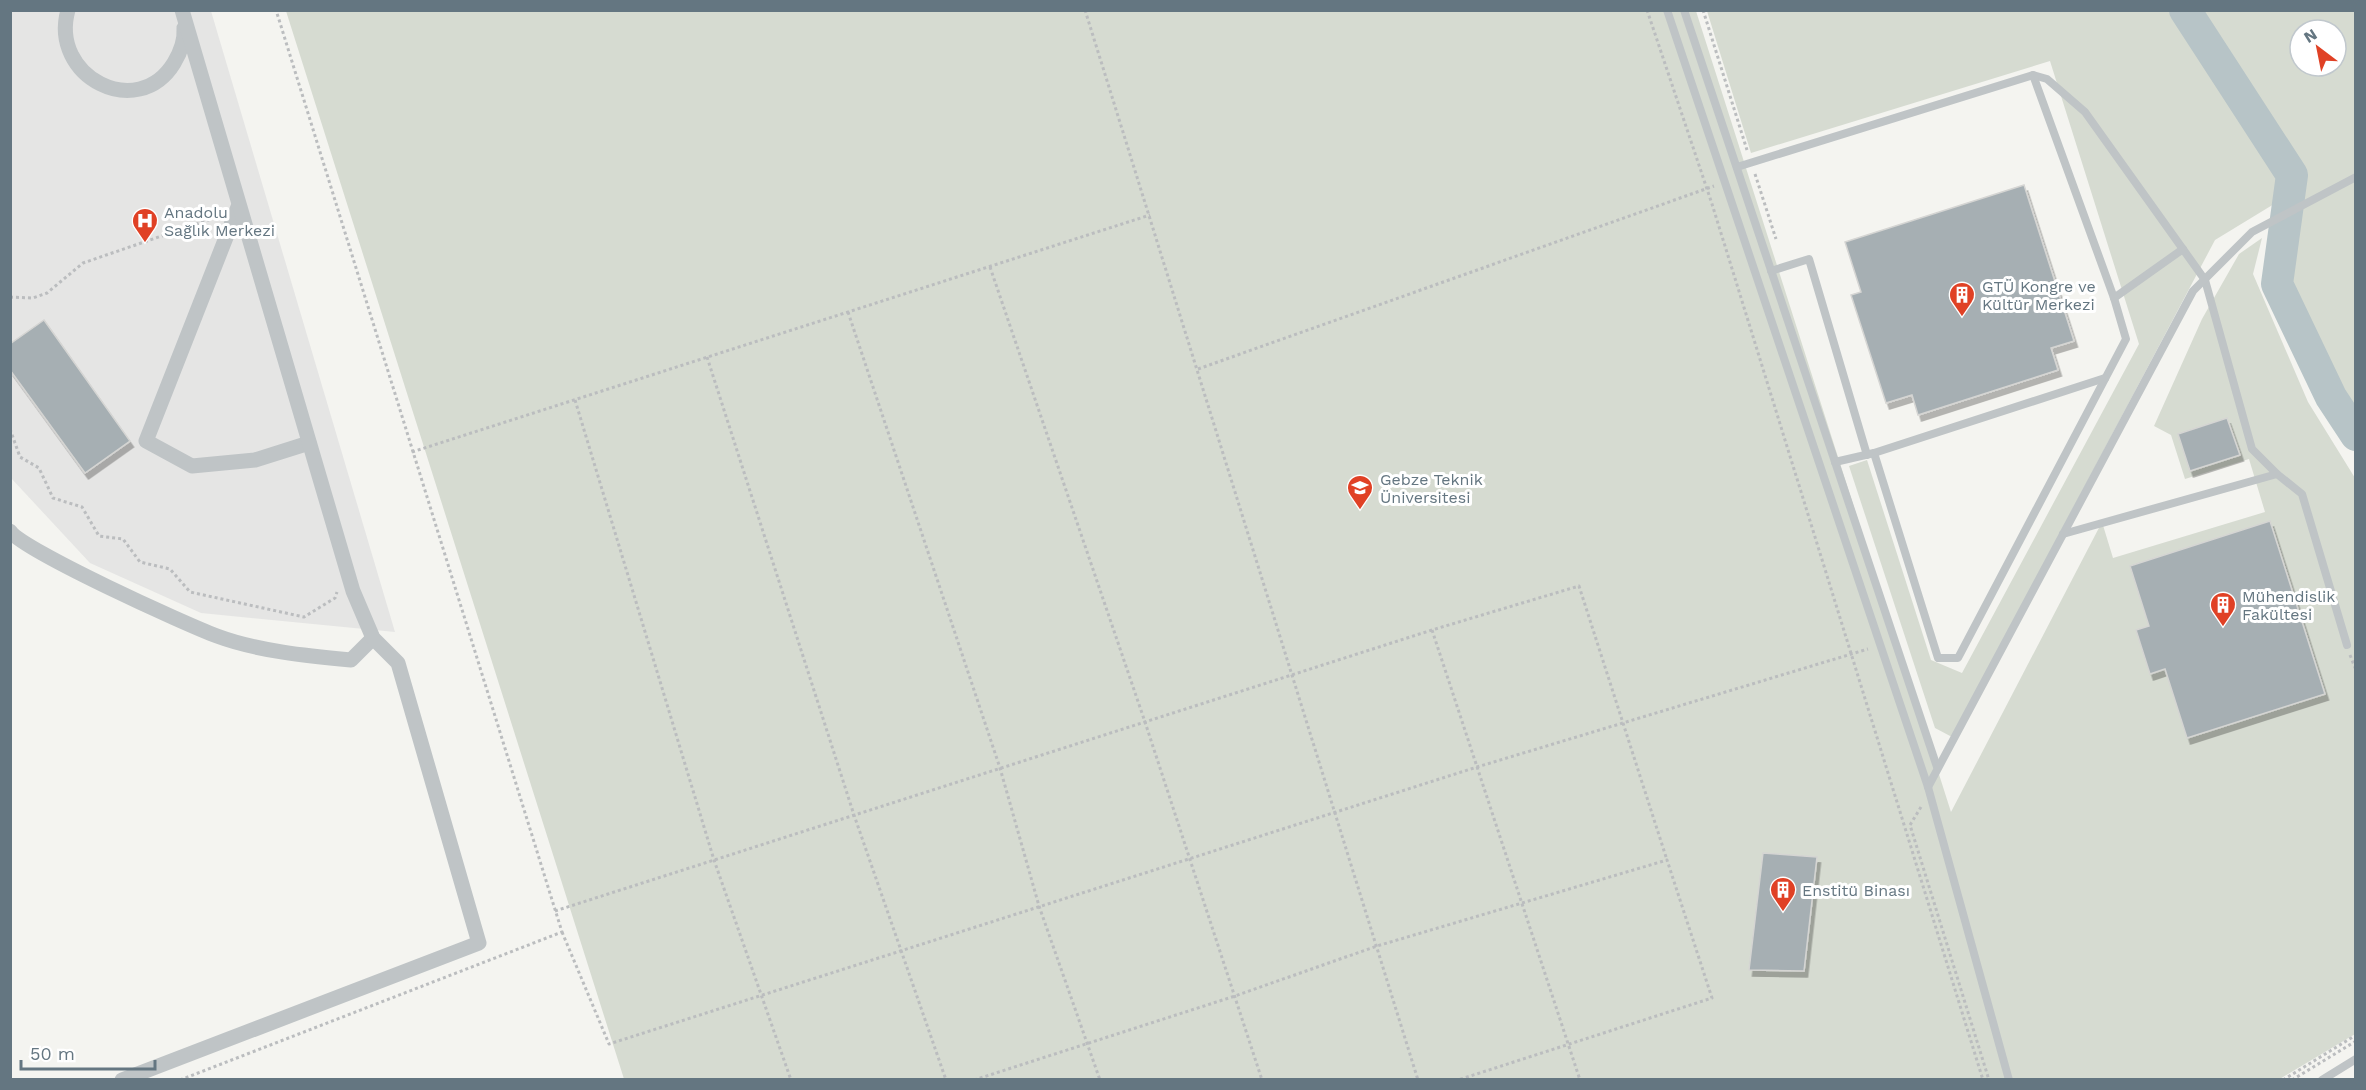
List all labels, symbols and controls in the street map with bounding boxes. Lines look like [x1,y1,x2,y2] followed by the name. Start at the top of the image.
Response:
[2288,18,2348,78] north arrow
[2300,25,2320,47] text: N
[164,203,275,240] place label: Anadolu Sağlık Merkezi
[130,206,160,244] hospital icon: Anadolu Sağlık Merkezi
[1982,277,2096,314] place label: GTÜ Kongre ve Kültür Merkezi
[1947,280,1977,318] building icon: GTÜ Kongre ve Kültür Merkezi
[1380,470,1483,507] place label: Gebze Teknik Üniversitesi
[1345,473,1375,511] school or university icon: Gebze Teknik Üniversitesi
[2242,587,2335,624] place label: Mühendislik Fakültesi
[2208,590,2238,628] building icon: Mühendislik Fakültesi
[1768,875,1798,913] building icon: Enstitü Binası
[1802,881,1910,900] place label: Enstitü Binası
[21,1033,154,1071] scale bar
[30,1043,75,1064] text: 50 m

